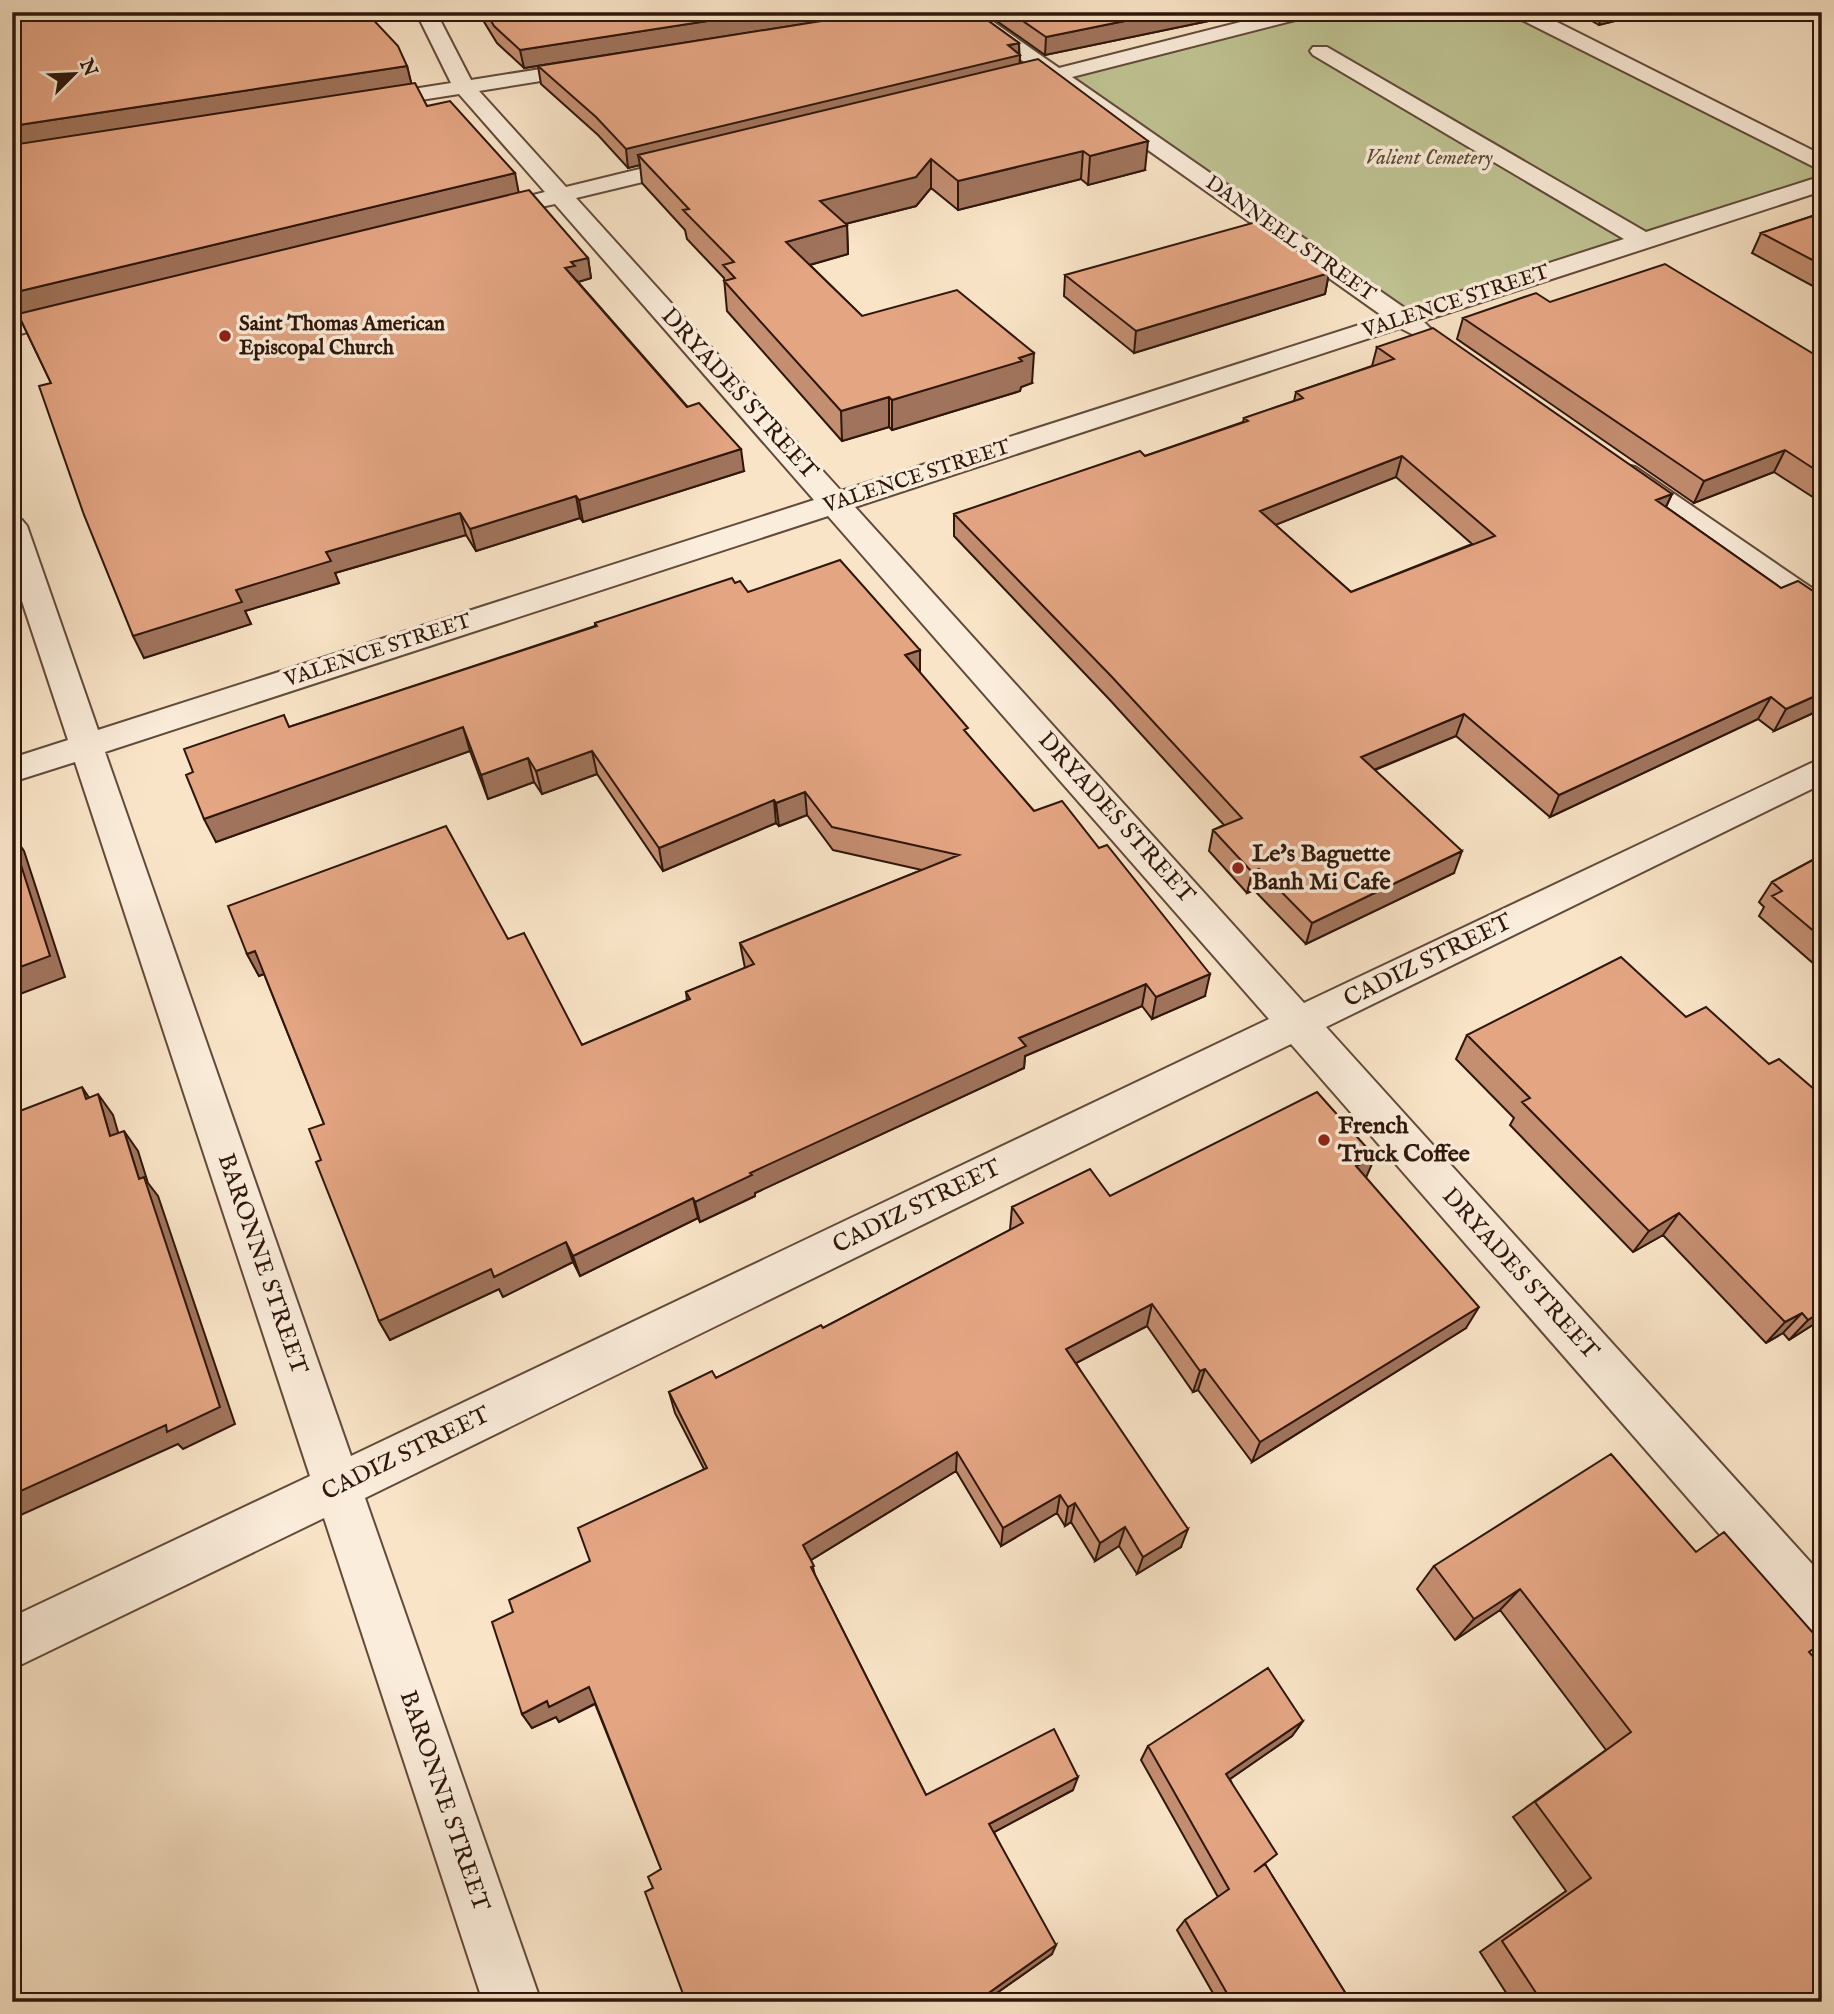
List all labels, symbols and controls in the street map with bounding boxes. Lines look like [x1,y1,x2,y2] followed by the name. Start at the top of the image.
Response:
[38,38,108,108] north arrow
[73,55,102,81] text: N
[1365,145,1493,172] park label: Valient Cemetery
[1200,170,1381,308] street label: DANNEEL STREET
[1358,259,1553,345] street label: VALENCE STREET
[654,302,825,487] street label: DRYADES STREET
[239,311,445,362] place label: Saint Thomas American Episcopal Church
[217,328,233,344] marker: Saint Thomas American Episcopal Church
[819,434,1014,520] street label: VALENCE STREET
[280,608,475,694] street label: VALENCE STREET
[1031,726,1202,911] street label: DRYADES STREET
[1252,839,1391,898] place label: Le's Baguette Banh Mi Cafe
[1230,860,1246,876] marker: Le's Baguette Banh Mi Cafe
[1339,907,1518,1015] street label: CADIZ STREET
[1337,1111,1470,1170] place label: French Truck Coffee
[1316,1132,1332,1148] marker: French Truck Coffee
[210,1150,315,1379] street label: BARONNE STREET
[828,1153,1007,1261] street label: CADIZ STREET
[1435,1182,1606,1367] street label: DRYADES STREET
[317,1400,496,1508] street label: CADIZ STREET
[392,1687,497,1916] street label: BARONNE STREET

